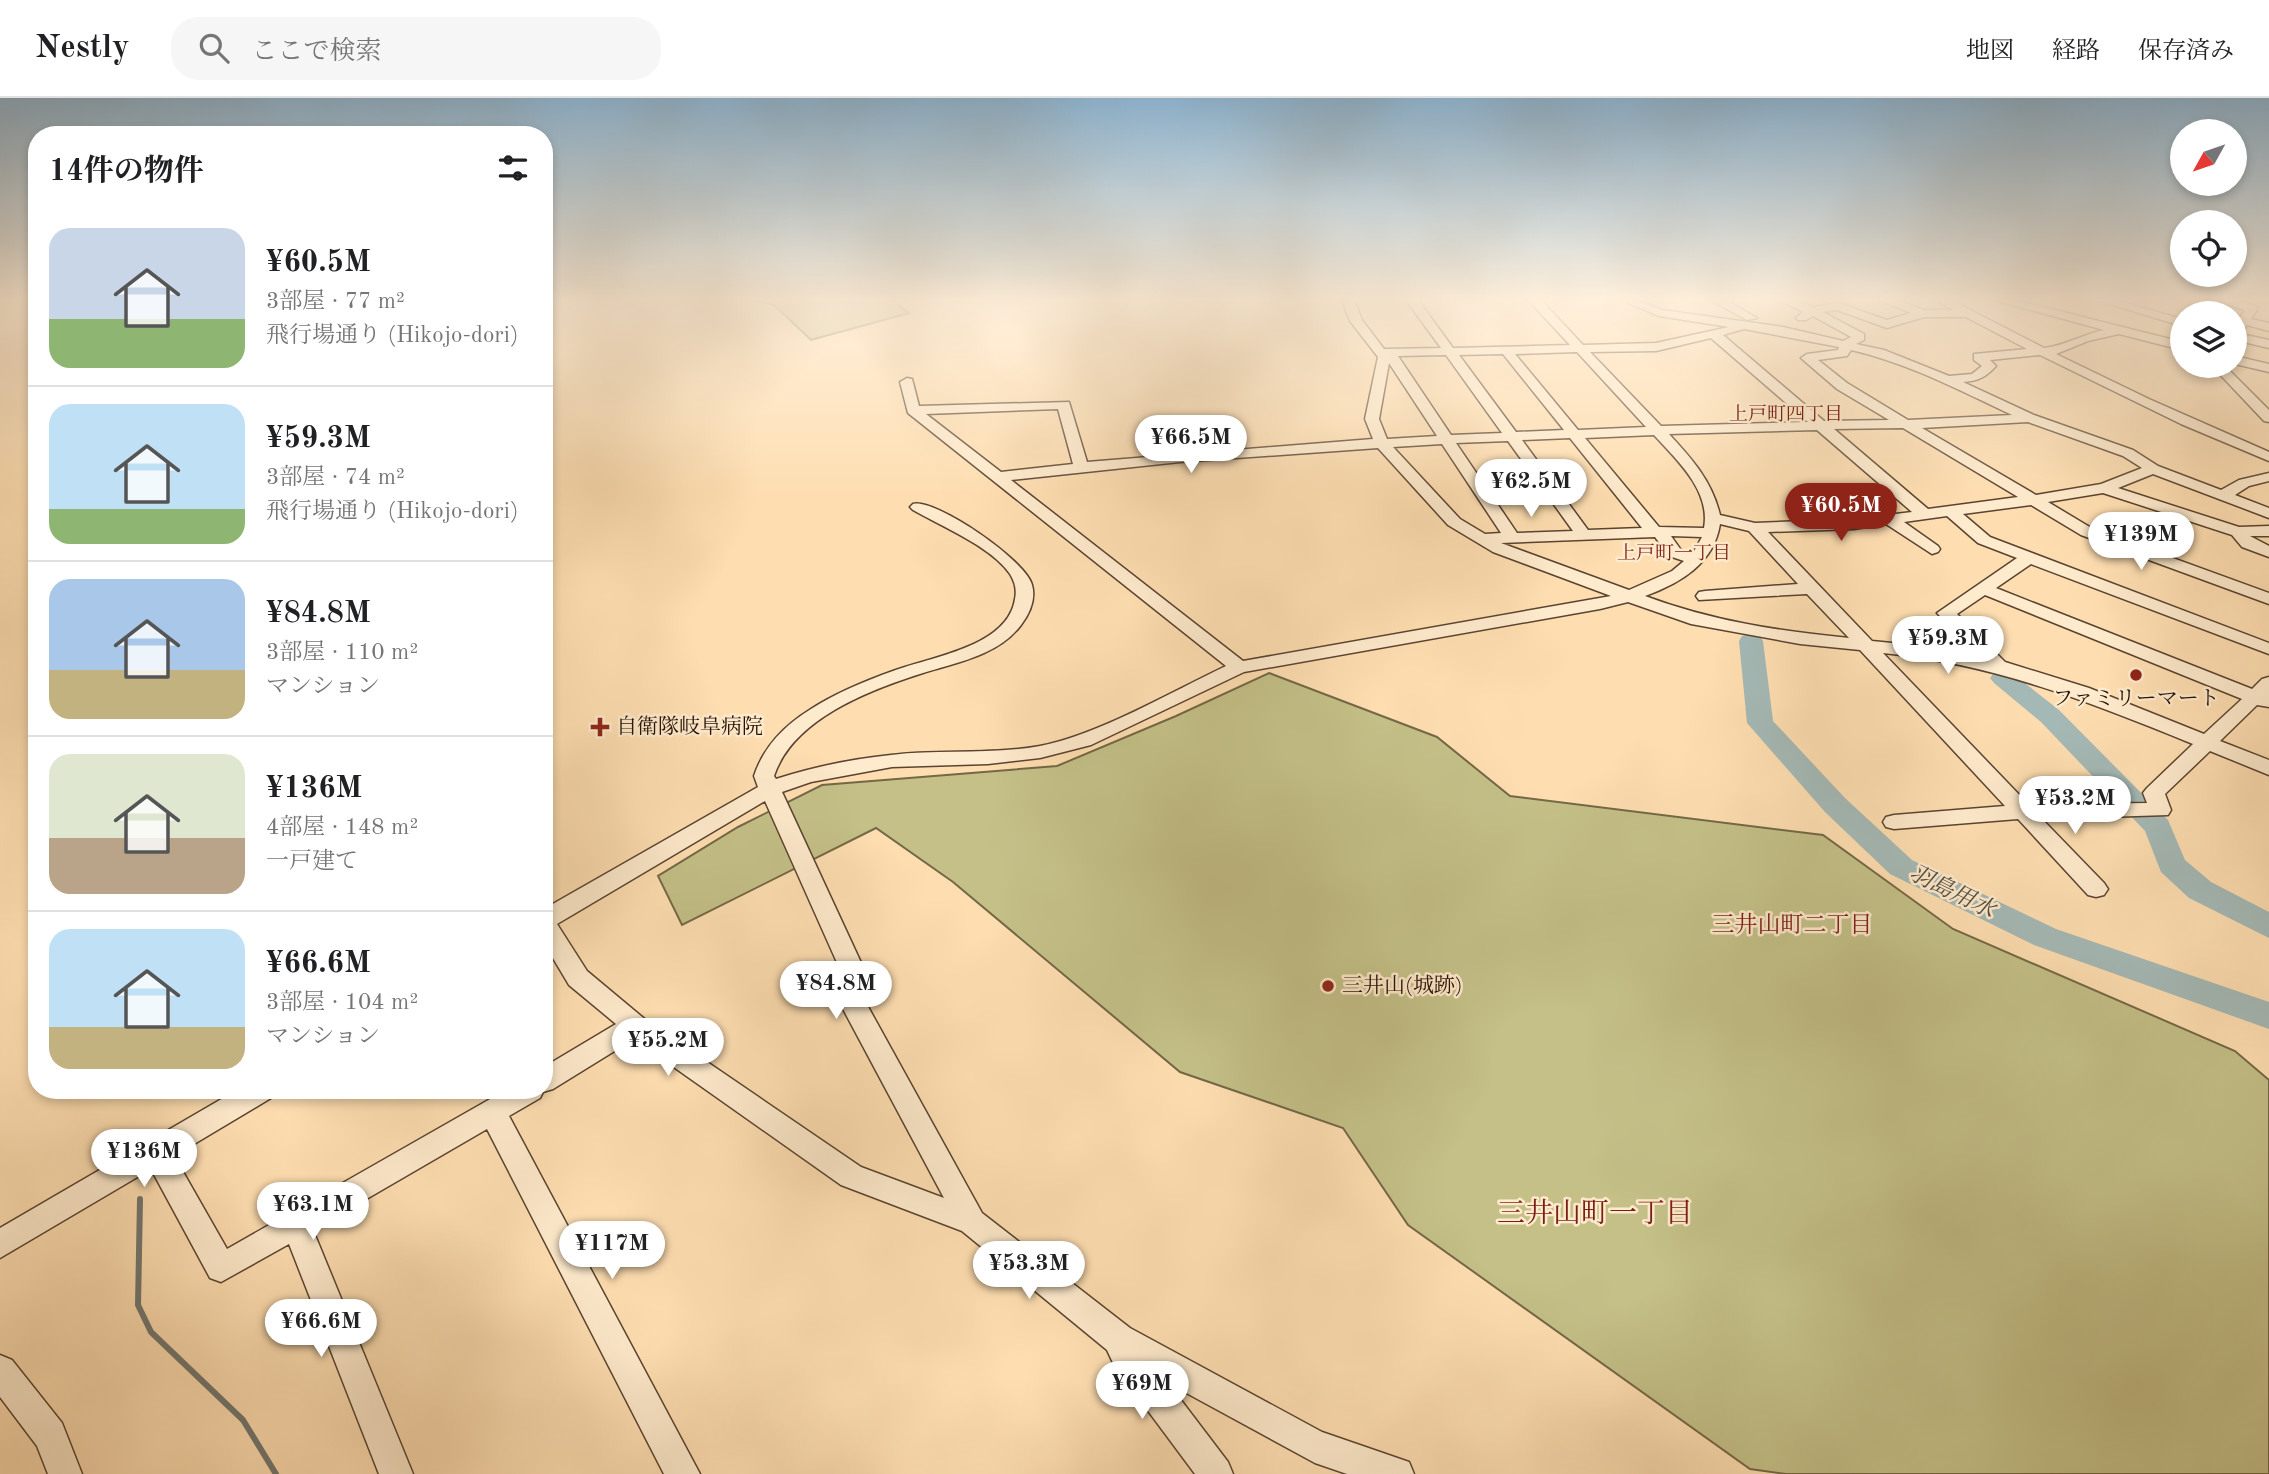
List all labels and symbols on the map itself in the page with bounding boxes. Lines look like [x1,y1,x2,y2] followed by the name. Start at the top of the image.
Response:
[2170,119,2247,196] north arrow
[1729,404,1843,425] district label: 上戸町四丁目
[1134,416,1248,475] pin: ¥66.5M
[1474,460,1588,519] pin: ¥62.5M
[1784,484,1898,543] pin: ¥60.5M
[2092,512,2190,572] pin: ¥139M
[1617,543,1731,564] district label: 上戸町一丁目
[1891,616,2005,676] pin: ¥59.3M
[2128,667,2144,683] marker: ファミリーマート
[2052,689,2220,710] place label: ファミリーマート
[616,715,763,738] place label: 自衛隊岐阜病院
[590,717,610,737] marker: 自衛隊岐阜病院
[2018,776,2132,836] pin: ¥53.2M
[1906,860,2001,923] water label: 羽島用水
[1712,912,1873,937] district label: 三井山町二丁目
[779,962,893,1021] pin: ¥84.8M
[1342,974,1463,997] place label: 三井山(城跡)
[1320,978,1336,994] marker: 三井山(城跡)
[611,1018,725,1078] pin: ¥55.2M
[95,1130,193,1189] pin: ¥136M
[256,1182,370,1242] pin: ¥63.1M
[1497,1198,1693,1229] district label: 三井山町一丁目
[563,1222,661,1281] pin: ¥117M
[972,1242,1086,1301] pin: ¥53.3M
[264,1300,378,1359] pin: ¥66.6M
[1101,1362,1183,1421] pin: ¥69M

